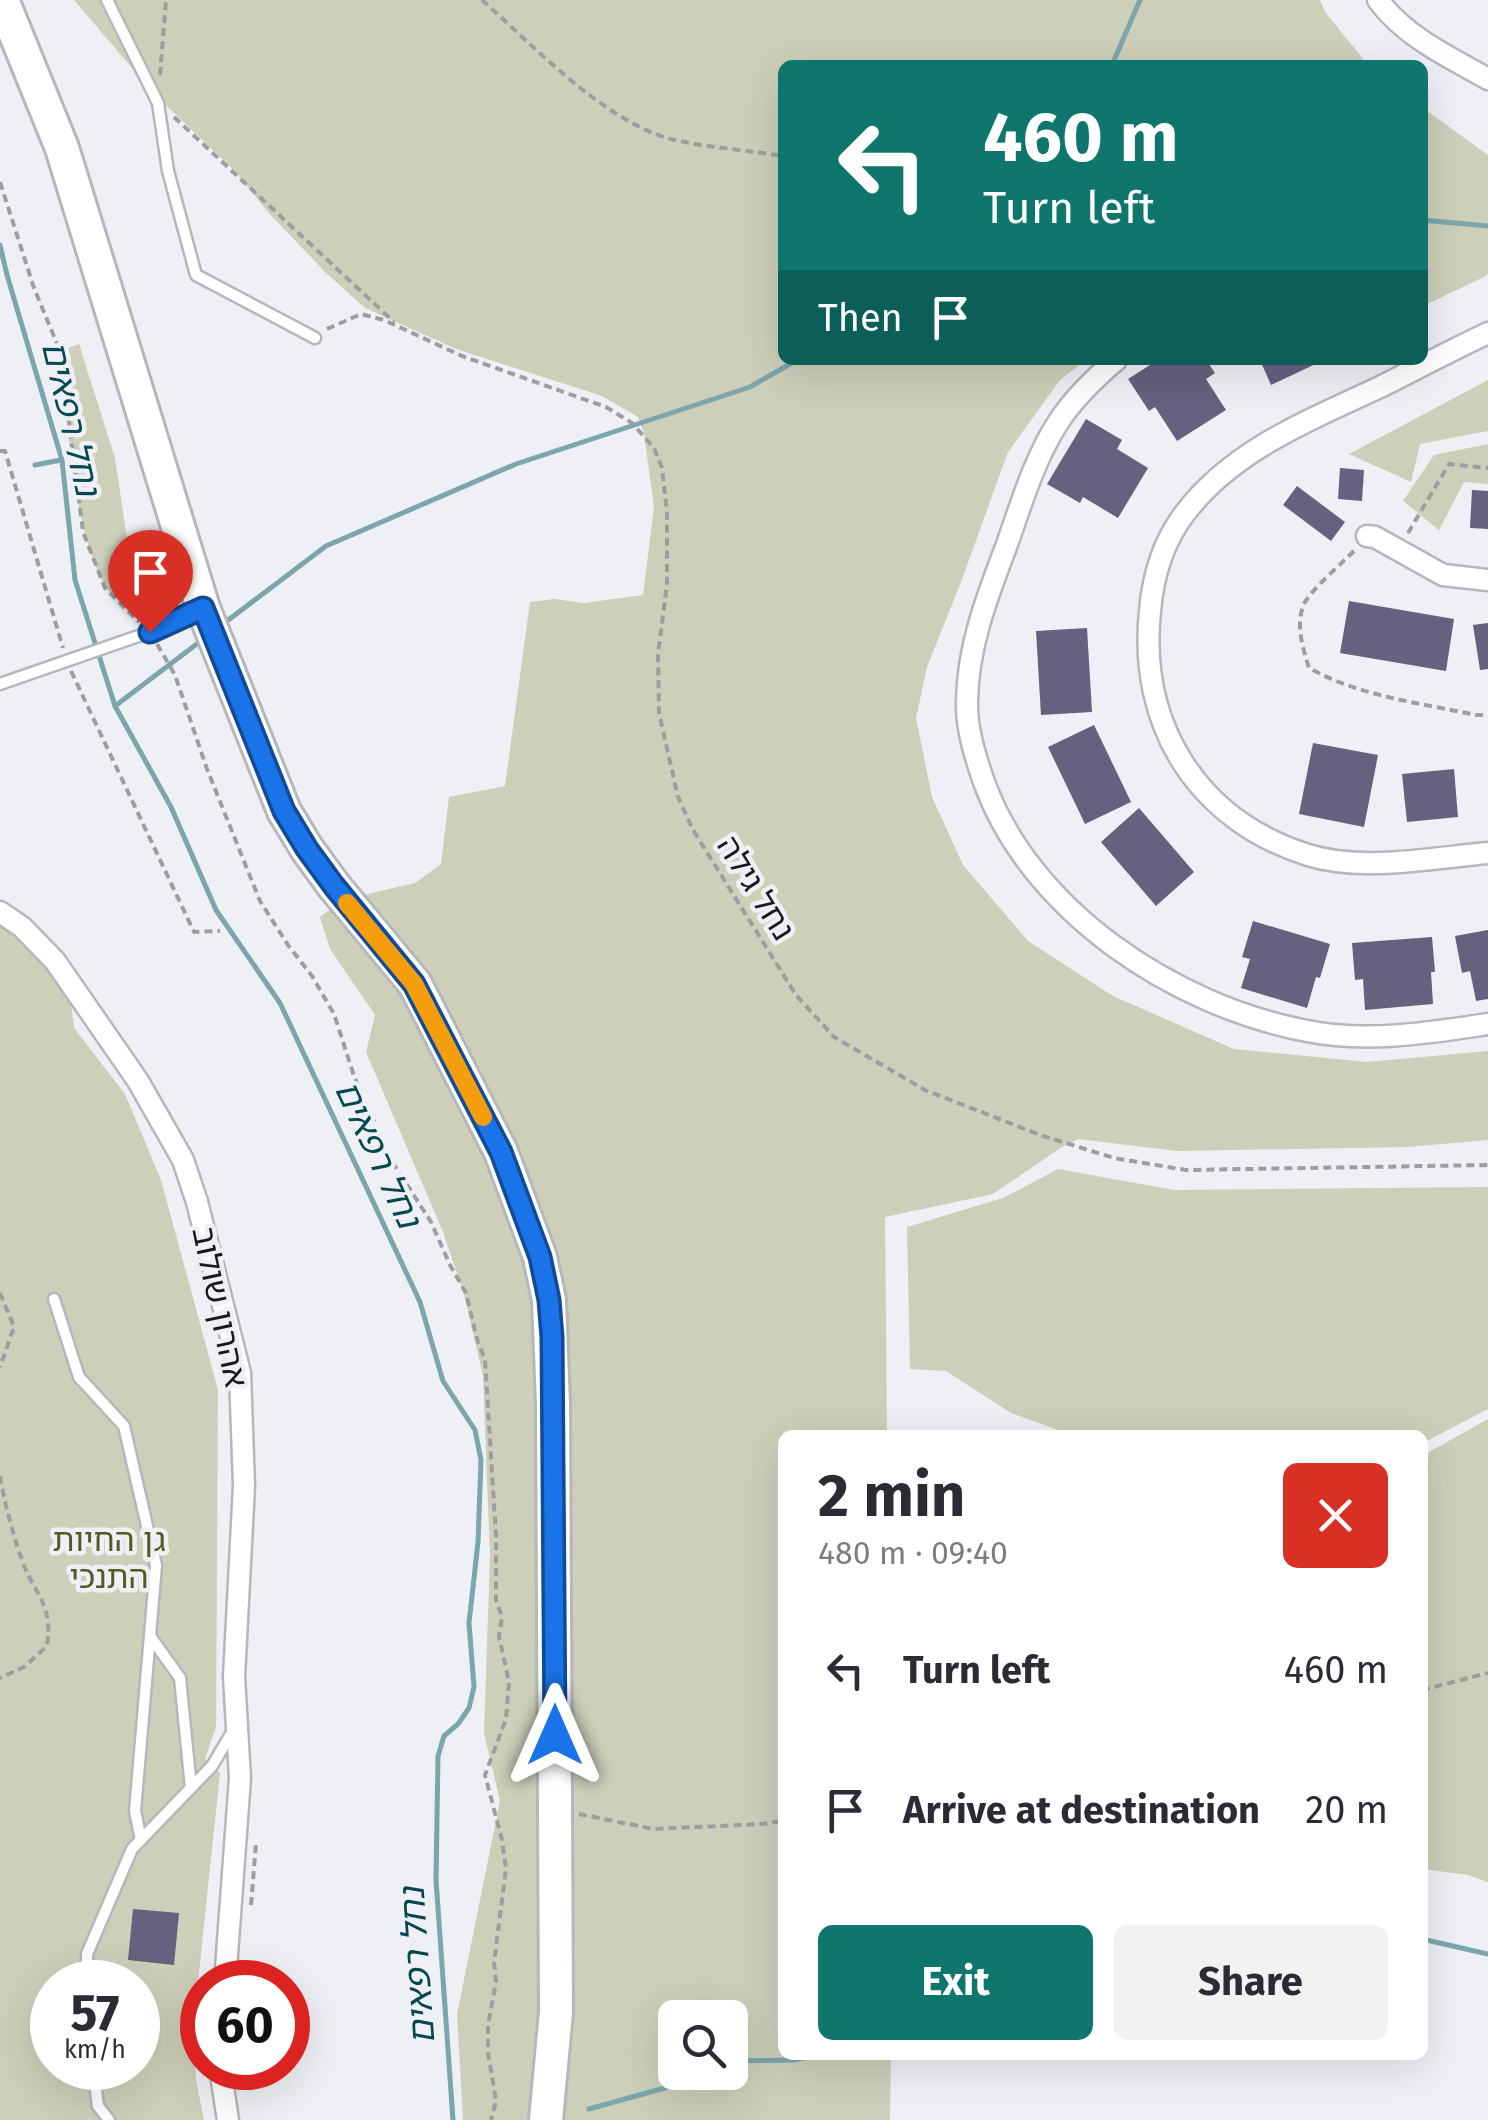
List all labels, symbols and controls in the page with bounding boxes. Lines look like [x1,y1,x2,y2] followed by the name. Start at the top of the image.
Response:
[983,96,1179,180] text: 460 m
[818,100,948,230] icon: left
[983,181,1155,235] text: Turn left
[923,290,978,345] icon: arrive
[818,295,903,341] text: Then
[33,337,110,502] water label: נחל רפאים
[108,530,193,633] pin
[123,545,178,600] icon: arrive
[709,829,803,947] street label: נחל גילה
[326,1074,431,1237] water label: נחל רפאים
[184,1223,256,1391] street label: אהרון שולוב
[818,1460,965,1532] text: 2 min
[1283,1463,1388,1568] button: close
[52,1521,166,1596] park label: גן החיות התנכי
[818,1534,1008,1572] text: 480 m · 09:40
[818,1643,873,1698] icon: left
[903,1647,1050,1693] text: Turn left
[1284,1647,1388,1693] text: 460 m
[503,1683,607,1787] position arrow
[818,1783,873,1838] icon: arrive
[903,1787,1260,1833] text: Arrive at destination
[1305,1787,1388,1833] text: 20 m
[390,1883,443,2046] water label: נחל רפאים
[818,1925,1093,2040] button: Exit
[1113,1925,1388,2040] button: Share
[180,1960,310,2090] speed limit sign: 60
[71,1983,119,2043] text: 57
[658,2000,748,2090] map controls
[658,2000,748,2090] button: search
[64,2035,126,2065] text: km/h

